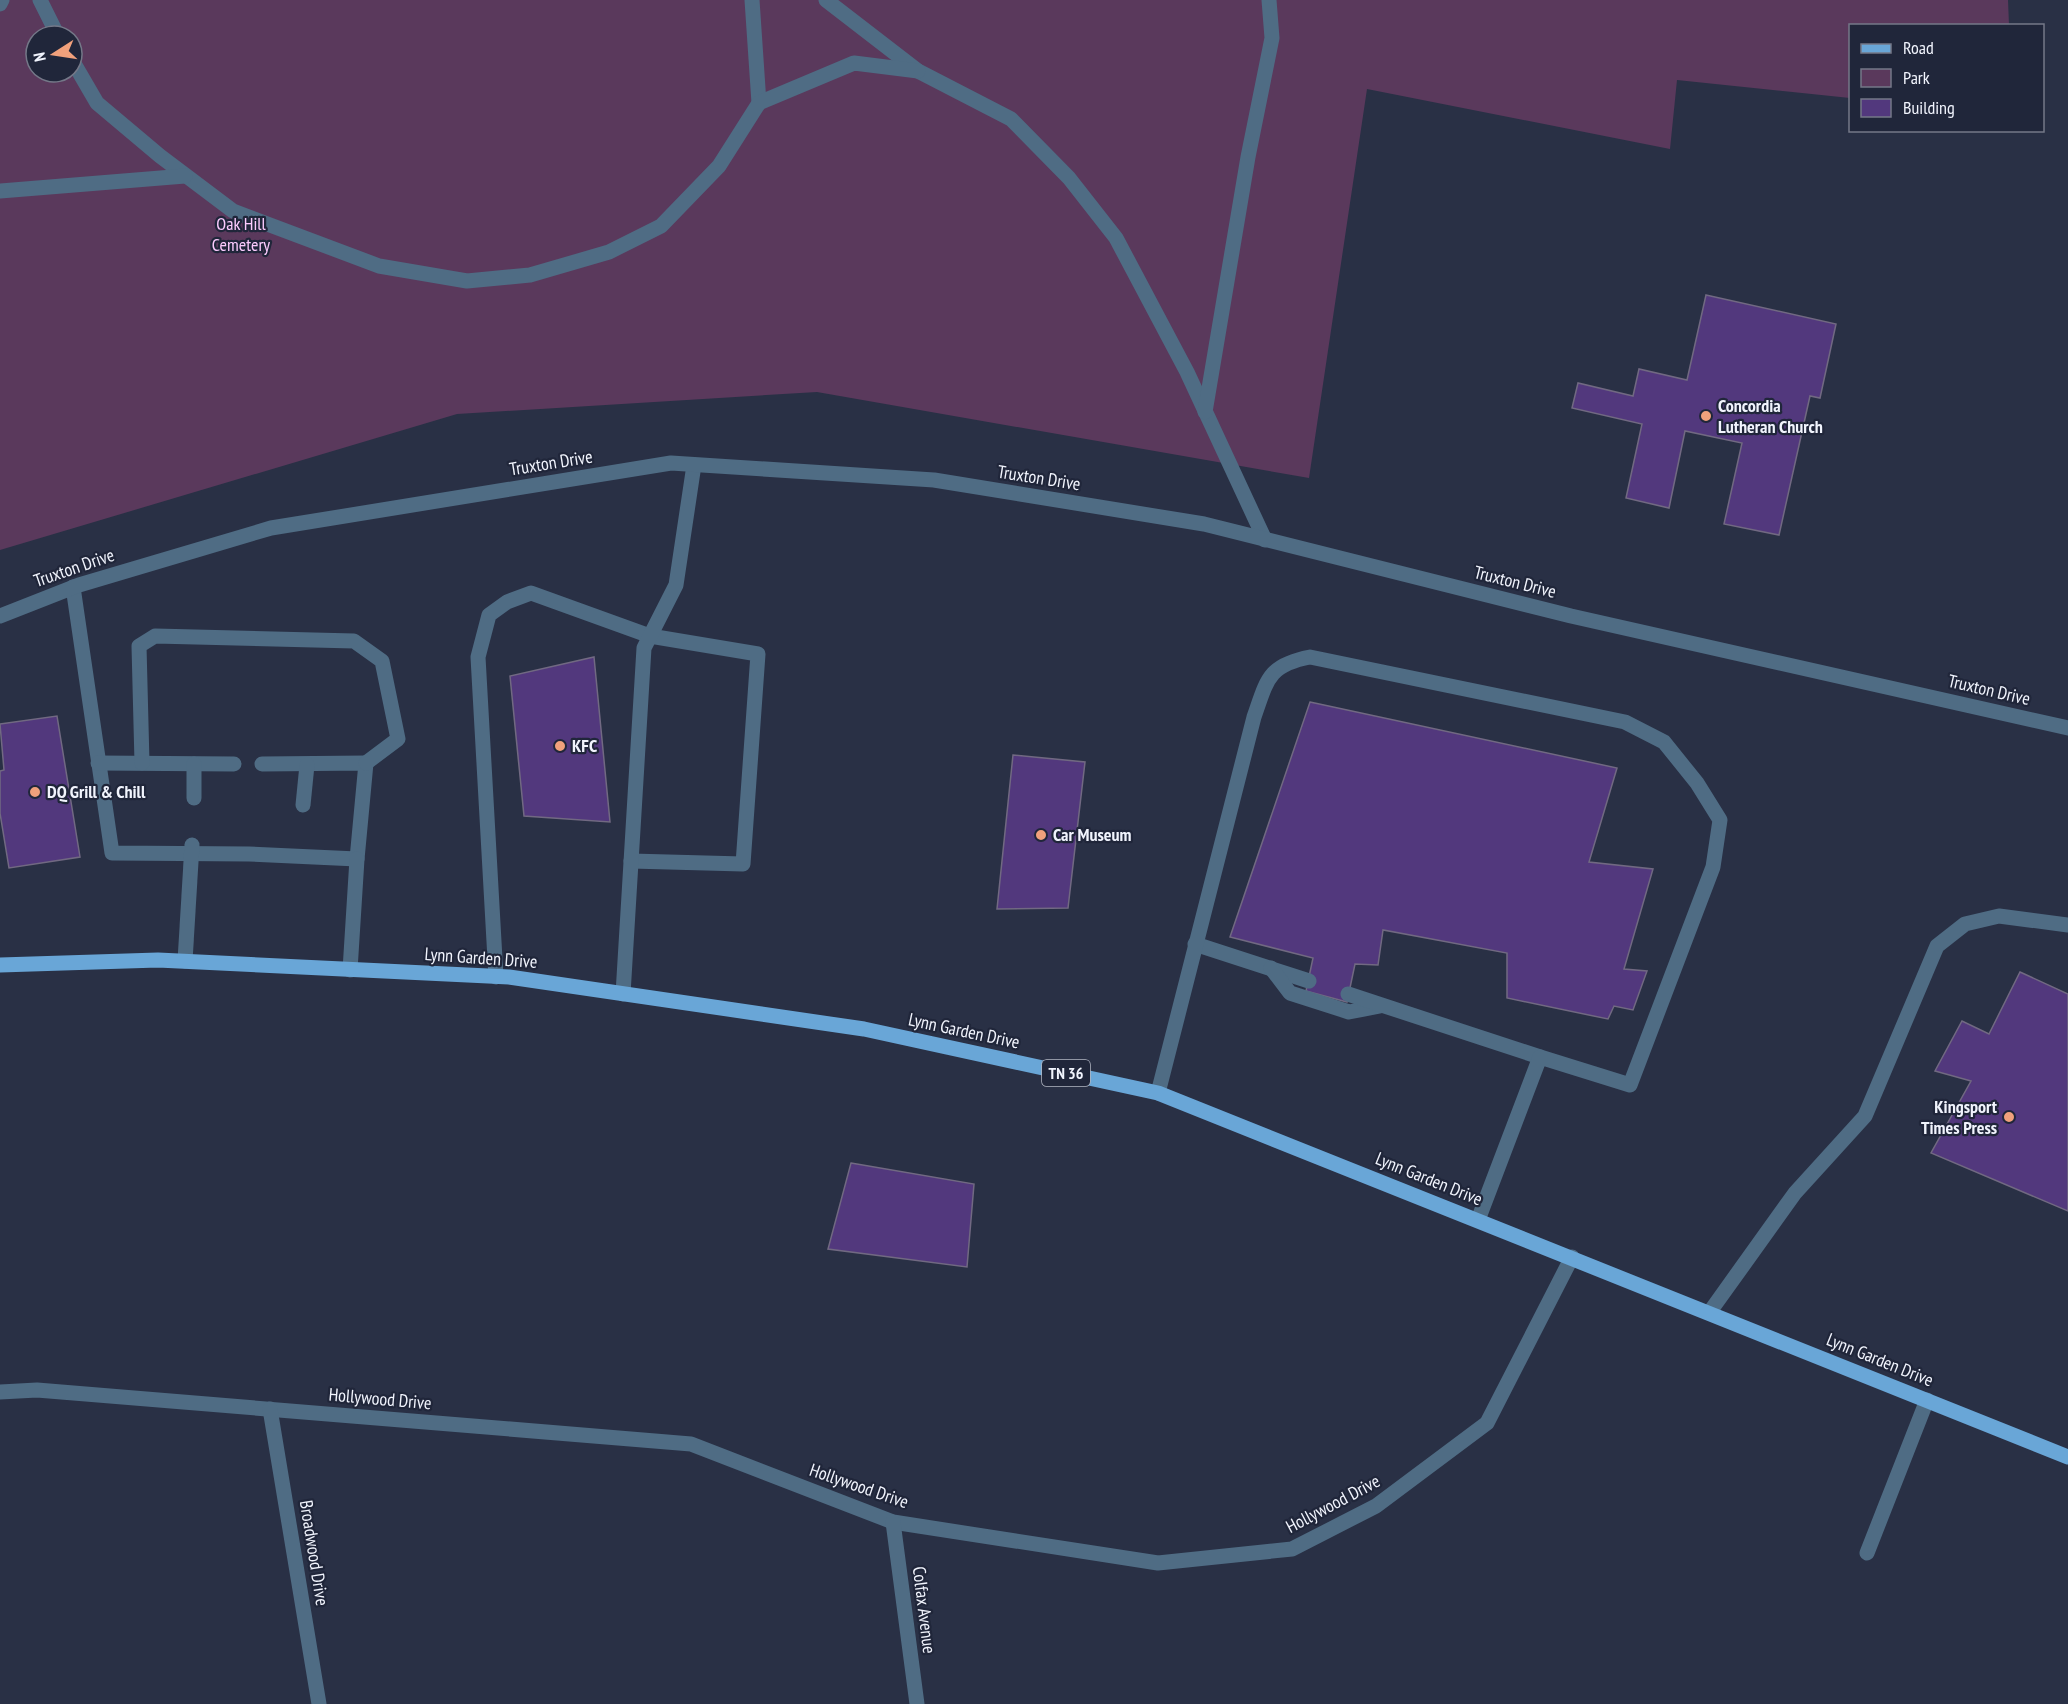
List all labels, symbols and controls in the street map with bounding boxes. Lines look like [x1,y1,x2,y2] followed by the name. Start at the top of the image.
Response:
[24,24,84,84] north arrow
[1849,24,2044,132] legend
[1903,36,1934,59] text: Road
[29,51,50,63] text: N
[1903,66,1930,89] text: Park
[1903,96,1955,119] text: Building
[212,212,270,256] park label: Oak Hill Cemetery
[1718,394,1823,438] place label: Concordia Lutheran Church
[1699,409,1713,423] marker: Concordia Lutheran Church
[508,445,594,480] street label: Truxton Drive
[996,460,1082,495] street label: Truxton Drive
[31,543,117,592] street label: Truxton Drive
[1472,560,1559,603] street label: Truxton Drive
[1946,669,2032,710] street label: Truxton Drive
[572,734,597,757] place label: KFC
[553,739,567,753] marker: KFC
[47,780,146,803] place label: DQ Grill & Chill
[28,785,42,799] marker: DQ Grill & Chill
[1053,823,1131,846] place label: Car Museum
[1034,828,1048,842] marker: Car Museum
[424,942,538,973] street label: Lynn Garden Drive
[906,1008,1022,1054] street label: Lynn Garden Drive
[1042,1060,1090,1086] road number: TN 36
[1921,1095,1998,1139] place label: Kingsport Times Press
[2002,1110,2016,1124] marker: Kingsport Times Press
[1372,1147,1486,1210] street label: Lynn Garden Drive
[1823,1328,1937,1391] street label: Lynn Garden Drive
[328,1383,432,1414] street label: Hollywood Drive
[807,1458,912,1513] street label: Hollywood Drive
[1282,1469,1384,1538] street label: Hollywood Drive
[295,1499,334,1607] street label: Broadwood Drive
[908,1565,941,1655] street label: Colfax Avenue

